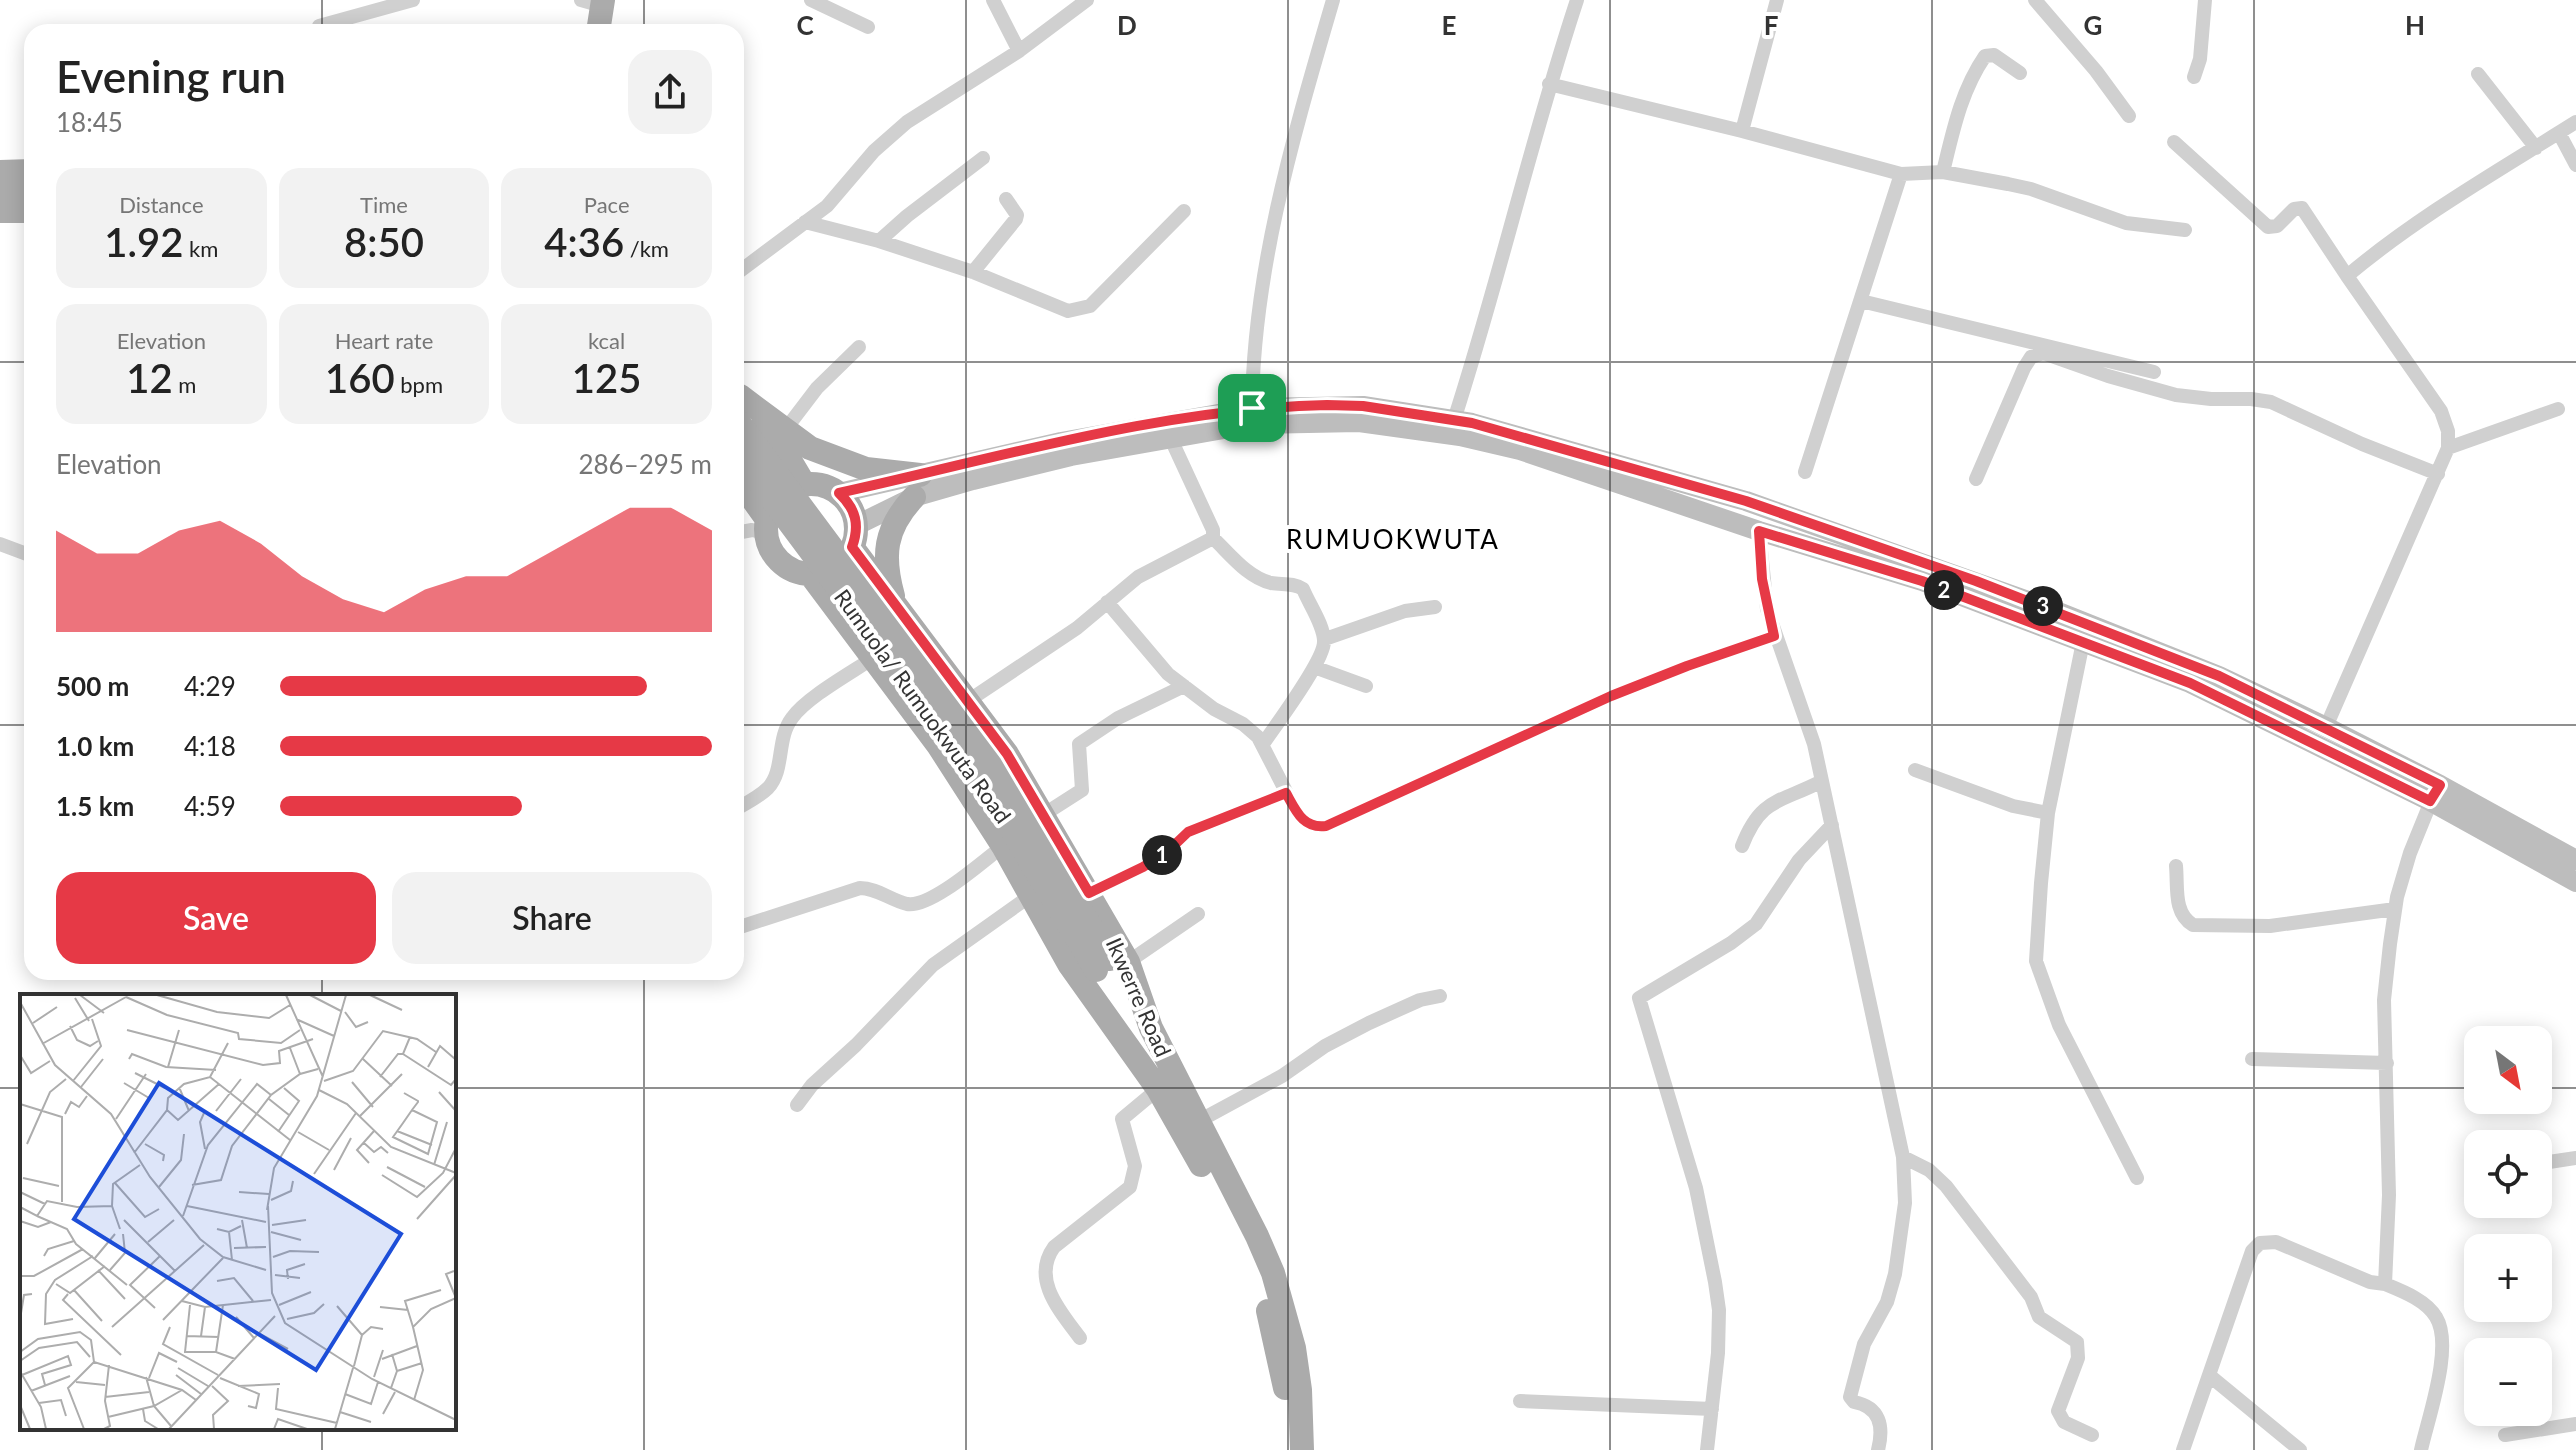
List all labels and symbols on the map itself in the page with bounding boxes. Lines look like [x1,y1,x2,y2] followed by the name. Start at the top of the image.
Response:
[796,9,814,41] text: C
[1117,9,1137,41] text: D
[1442,9,1456,41] text: E
[1764,9,1778,41] text: F
[2084,9,2102,41] text: G
[2405,9,2425,41] text: H
[1218,374,1286,442] pin
[1286,523,1500,555] district label: RUMUOKWUTA
[1924,570,1964,610] pin: 2
[829,584,1017,828] street label: Rumuola/ Rumuokwuta Road
[2023,586,2063,626] pin: 3
[1142,835,1182,875] pin: 1
[1101,933,1177,1061] street label: Ikwerre Road
[20,994,456,1430] inset map
[2464,1026,2552,1114] north arrow

